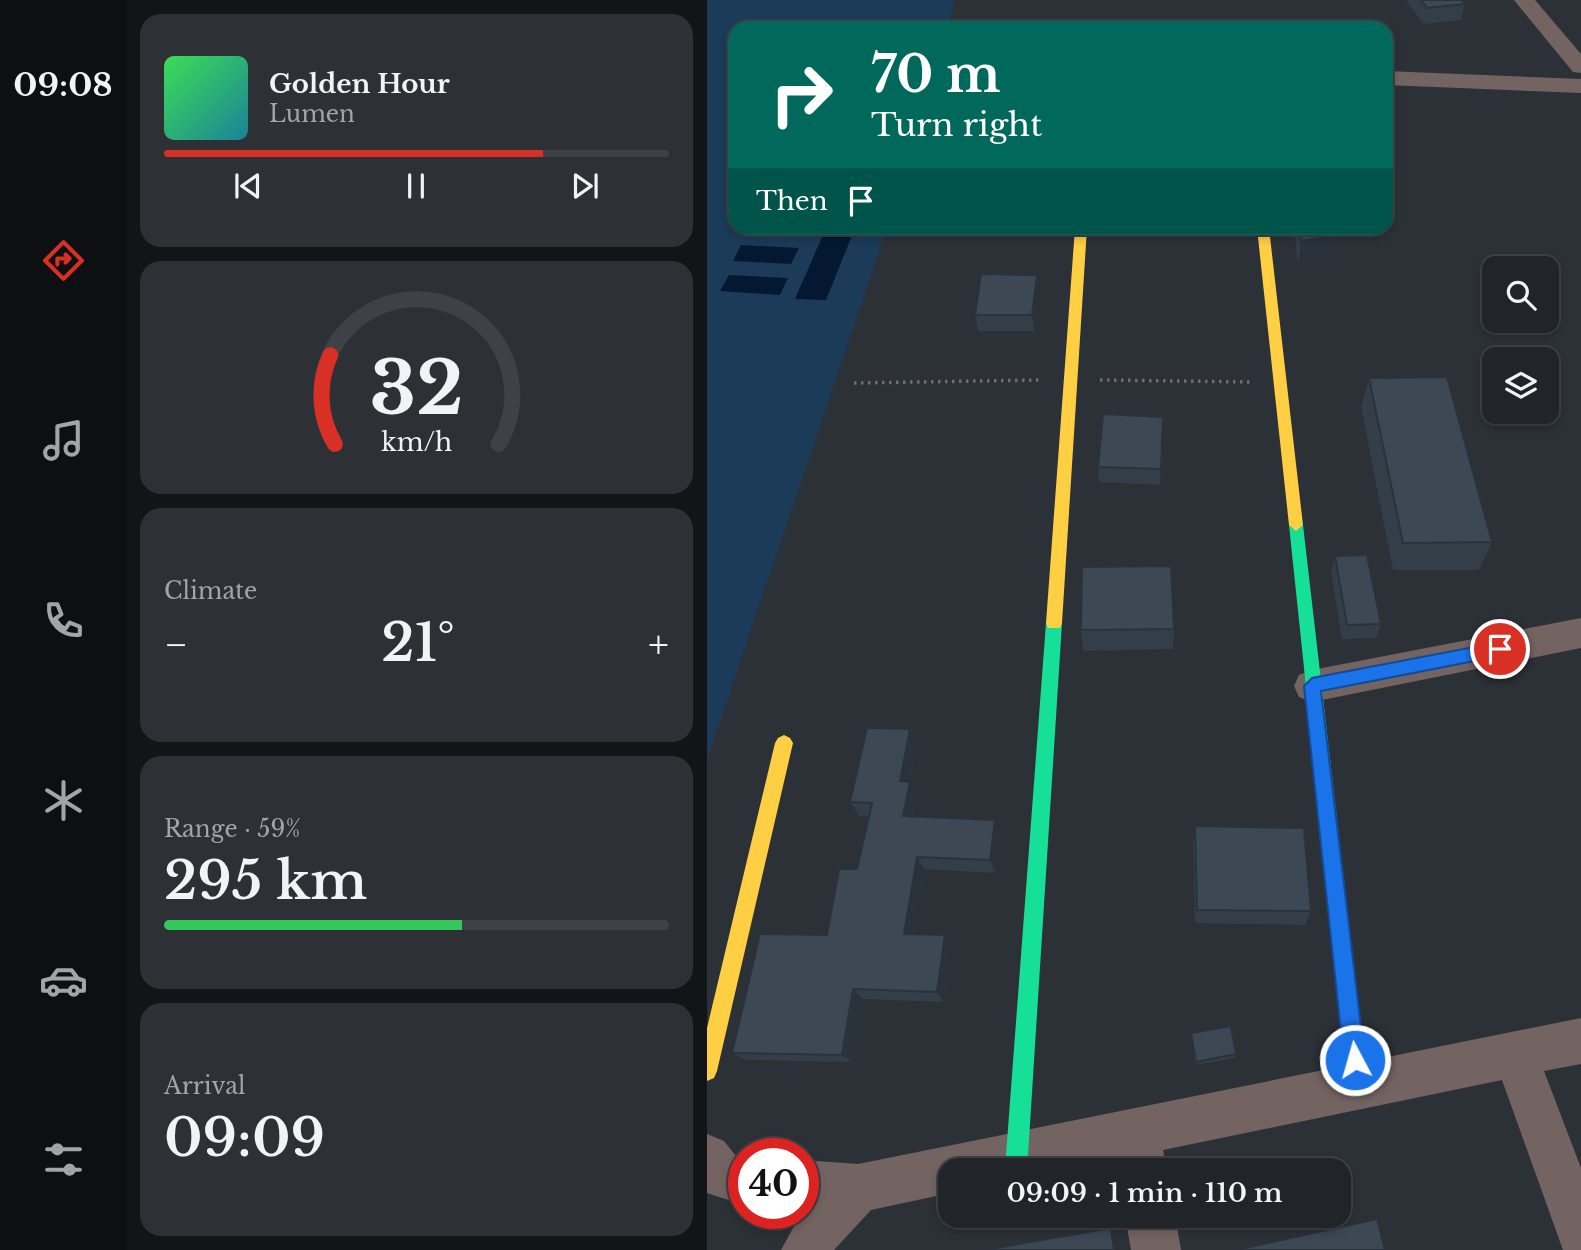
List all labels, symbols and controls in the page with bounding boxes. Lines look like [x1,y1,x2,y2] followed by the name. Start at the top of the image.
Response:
[871,44,1001,105] text: 70 m
[756,49,847,140] icon: right
[13,65,113,105] text: 09:08
[269,68,450,100] text: Golden Hour
[269,100,355,128] text: Lumen
[871,105,1042,145] text: Turn right
[229,167,267,205] icon: previous
[397,167,435,205] icon: pause
[566,167,604,205] icon: next
[842,182,880,220] icon: arrive
[756,185,828,217] text: Then
[39,236,88,285] icon: directions
[1482,256,1559,424] map controls
[1482,256,1559,333] button: search
[370,343,463,434] text: 32
[1482,347,1559,424] button: layers
[39,416,88,465] icon: music
[381,427,452,458] text: km/h
[164,577,257,605] text: Climate
[39,596,88,645] icon: phone
[381,611,455,675] text: 21°
[1470,619,1530,679] pin
[164,621,188,668] text: −
[648,621,669,668] text: +
[1481,630,1519,668] icon: arrive
[39,776,88,825] icon: climate
[164,815,301,843] text: Range · 59%
[164,849,367,913] text: 295 km
[39,956,88,1005] icon: car
[1318,1023,1392,1097] position arrow
[164,1072,245,1100] text: Arrival
[164,1106,325,1170] text: 09:09
[39,1135,88,1184] icon: filters
[728,1138,819,1229] speed limit sign: 40
[1006,1177,1283,1209] text: 09:09 · 1 min · 110 m

